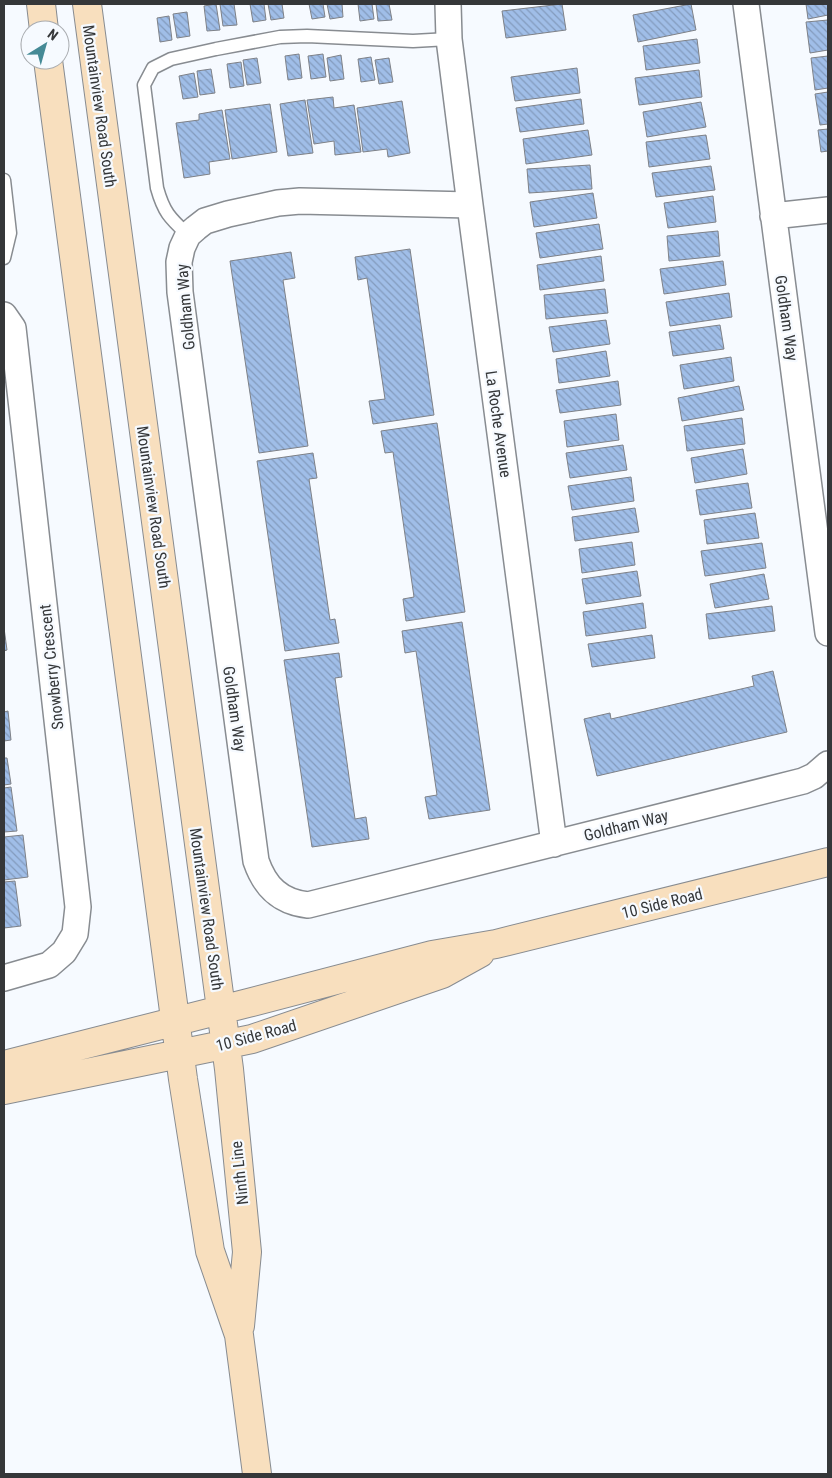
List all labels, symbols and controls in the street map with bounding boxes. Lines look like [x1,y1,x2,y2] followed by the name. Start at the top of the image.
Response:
[20,20,70,70] north arrow
[79,24,120,189] street label: Mountainview Road South
[45,26,61,44] text: N
[172,263,199,351] street label: Goldham Way
[771,274,802,362] street label: Goldham Way
[482,369,515,479] street label: La Roche Avenue
[133,425,174,590] street label: Mountainview Road South
[35,603,68,731] street label: Snowberry Crescent
[219,665,250,753] street label: Goldham Way
[582,806,671,845] street label: Goldham Way
[186,827,227,992] street label: Mountainview Road South
[620,884,705,923] street label: 10 Side Road
[214,1016,299,1055] street label: 10 Side Road
[227,1140,252,1206] street label: Ninth Line

